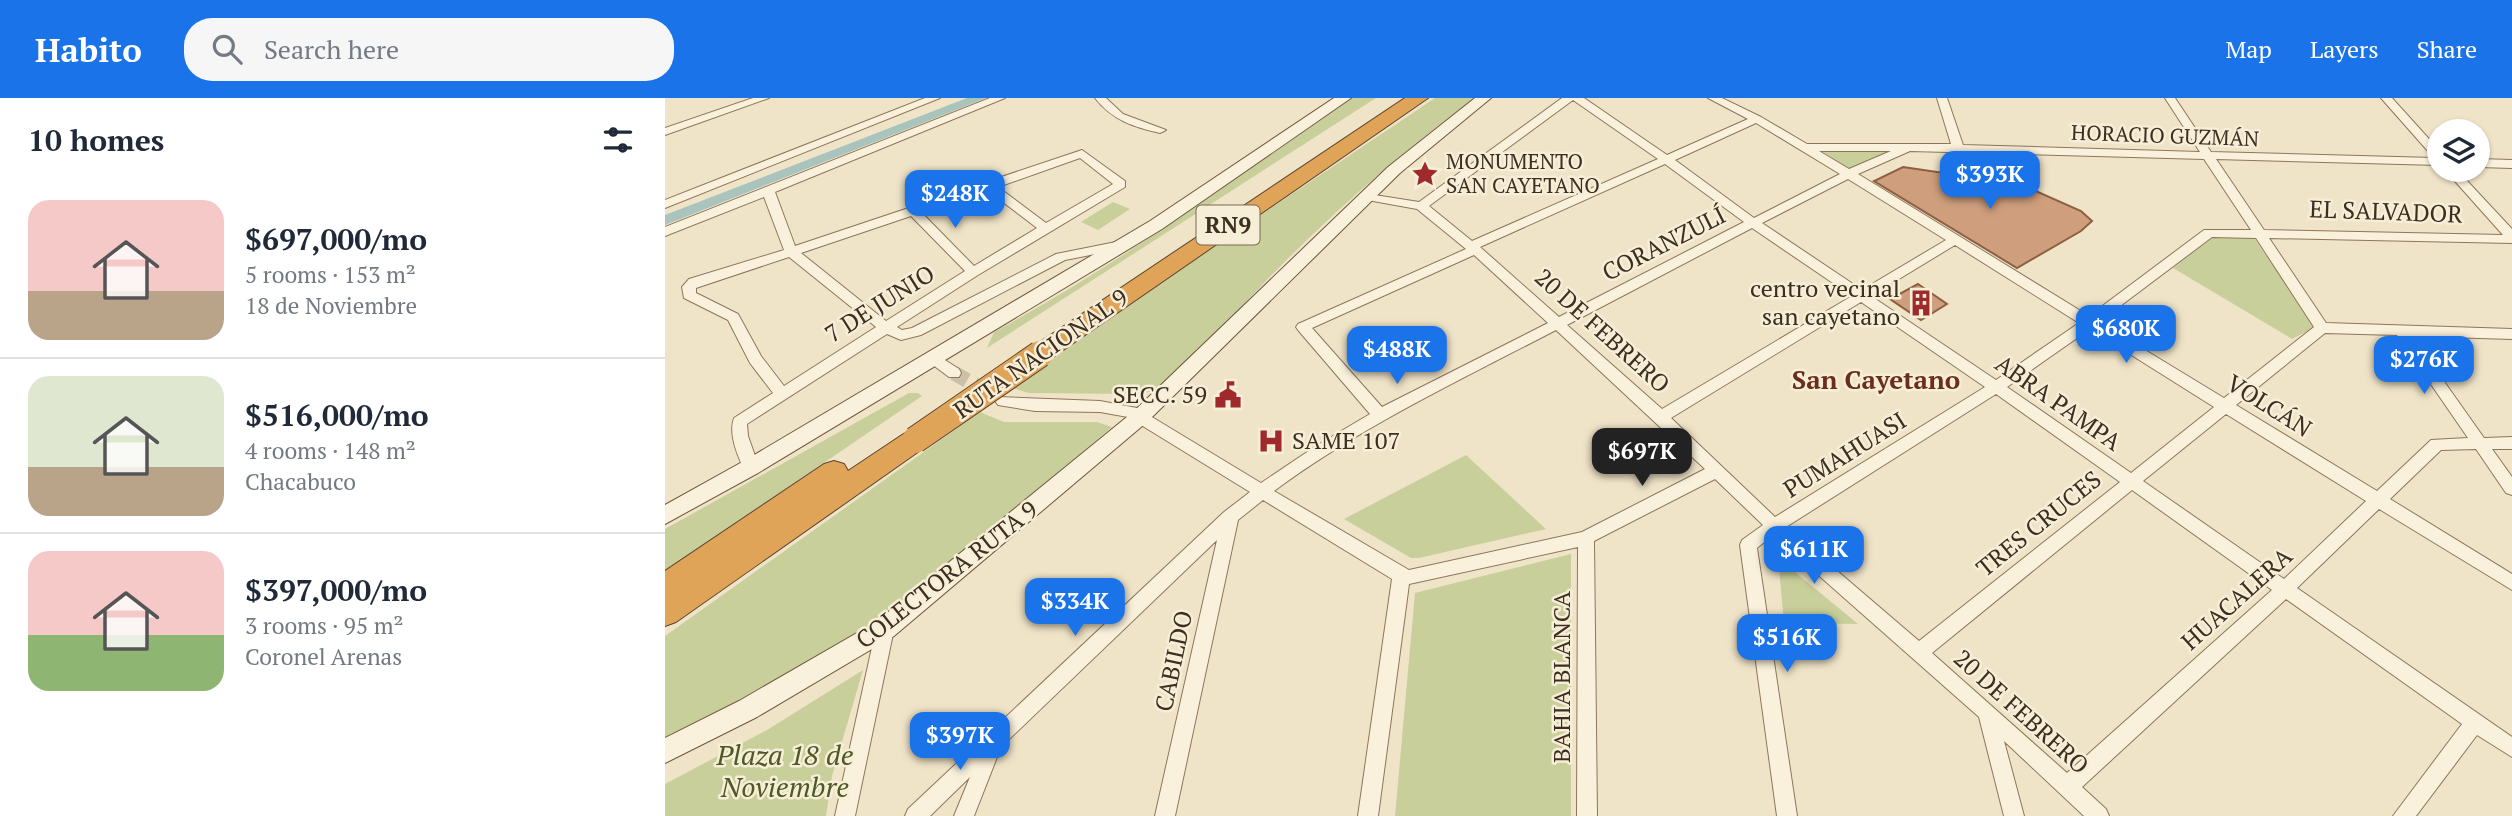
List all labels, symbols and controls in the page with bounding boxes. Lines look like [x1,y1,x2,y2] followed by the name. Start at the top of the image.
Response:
[184,18,674,81] search box
[35,28,142,71] text: Habito
[208,30,246,68] icon: search
[264,32,399,66] text: Search here
[2225,33,2272,65] text: Map
[2310,33,2379,65] text: Layers
[2417,33,2477,65] text: Share
[2070,118,2260,152] street label: HORACIO GUZMÁN
[2427,119,2490,182] map controls
[2427,119,2490,182] button: layers
[28,120,164,160] text: 10 homes
[599,121,637,159] icon: filters
[1446,147,1600,199] place label: MONUMENTO SAN CAYETANO
[1941,152,2039,211] pin: $393K
[1956,158,2024,189] text: $393K
[1410,159,1440,189] place icon: MONUMENTO SAN CAYETANO
[906,170,1004,230] pin: $248K
[921,177,989,208] text: $248K
[2309,192,2464,230] street label: EL SALVADOR
[1596,198,1731,288] street label: CORANZULÍ
[1197,206,1259,244] road number: RN9
[245,219,427,259] text: $697,000/mo
[84,228,168,312] icon: home
[819,257,940,349] street label: 7 DE JUNIO
[245,259,416,290] text: 5 rooms · 153 m²
[1528,261,1677,400] street label: 20 DE FEBRERO
[1750,272,1900,332] place label: centro vecinal san cayetano
[947,281,1134,425] street label: RUTA NACIONAL 9
[1906,288,1936,318] building icon: centro vecinal san cayetano
[245,290,417,321] text: 18 de Noviembre
[2077,306,2175,365] pin: $680K
[2092,312,2160,343] text: $680K
[1348,327,1446,386] pin: $488K
[1363,333,1431,364] text: $488K
[2375,336,2473,396] pin: $276K
[2390,343,2458,374] text: $276K
[1989,347,2128,458] street label: ABRA PAMPA
[1792,362,1960,396] district label: San Cayetano
[2221,367,2318,444] street label: VOLCÁN
[1113,378,1207,410] place label: SECC. 59
[1213,380,1243,410] public building icon: SECC. 59
[245,395,429,435] text: $516,000/mo
[84,404,168,488] icon: home
[1777,404,1912,505] street label: PUMAHUASI
[1292,424,1400,456] place label: SAME 107
[1256,426,1286,456] hospital icon: SAME 107
[1593,428,1691,488] pin: $697K
[245,435,416,466] text: 4 rooms · 148 m²
[1608,435,1676,466] text: $697K
[1969,463,2107,583] street label: TRES CRUCES
[245,466,356,497] text: Chacabuco
[849,493,1044,655] street label: COLECTORA RUTA 9
[1765,526,1863,586] pin: $611K
[1780,533,1848,564] text: $611K
[2174,540,2299,657] street label: HUACALERA
[245,570,427,610] text: $397,000/mo
[1026,578,1124,638] pin: $334K
[84,579,168,663] icon: home
[1041,585,1109,616] text: $334K
[1545,590,1577,763] street label: BAHIA BLANCA
[1147,607,1199,714] street label: CABILDO
[245,610,404,641] text: 3 rooms · 95 m²
[1738,614,1836,674] pin: $516K
[1753,621,1821,652] text: $516K
[245,641,402,672] text: Coronel Arenas
[1947,642,2096,781] street label: 20 DE FEBRERO
[911,712,1009,772] pin: $397K
[926,719,994,750] text: $397K
[716,736,854,805] park label: Plaza 18 de Noviembre

